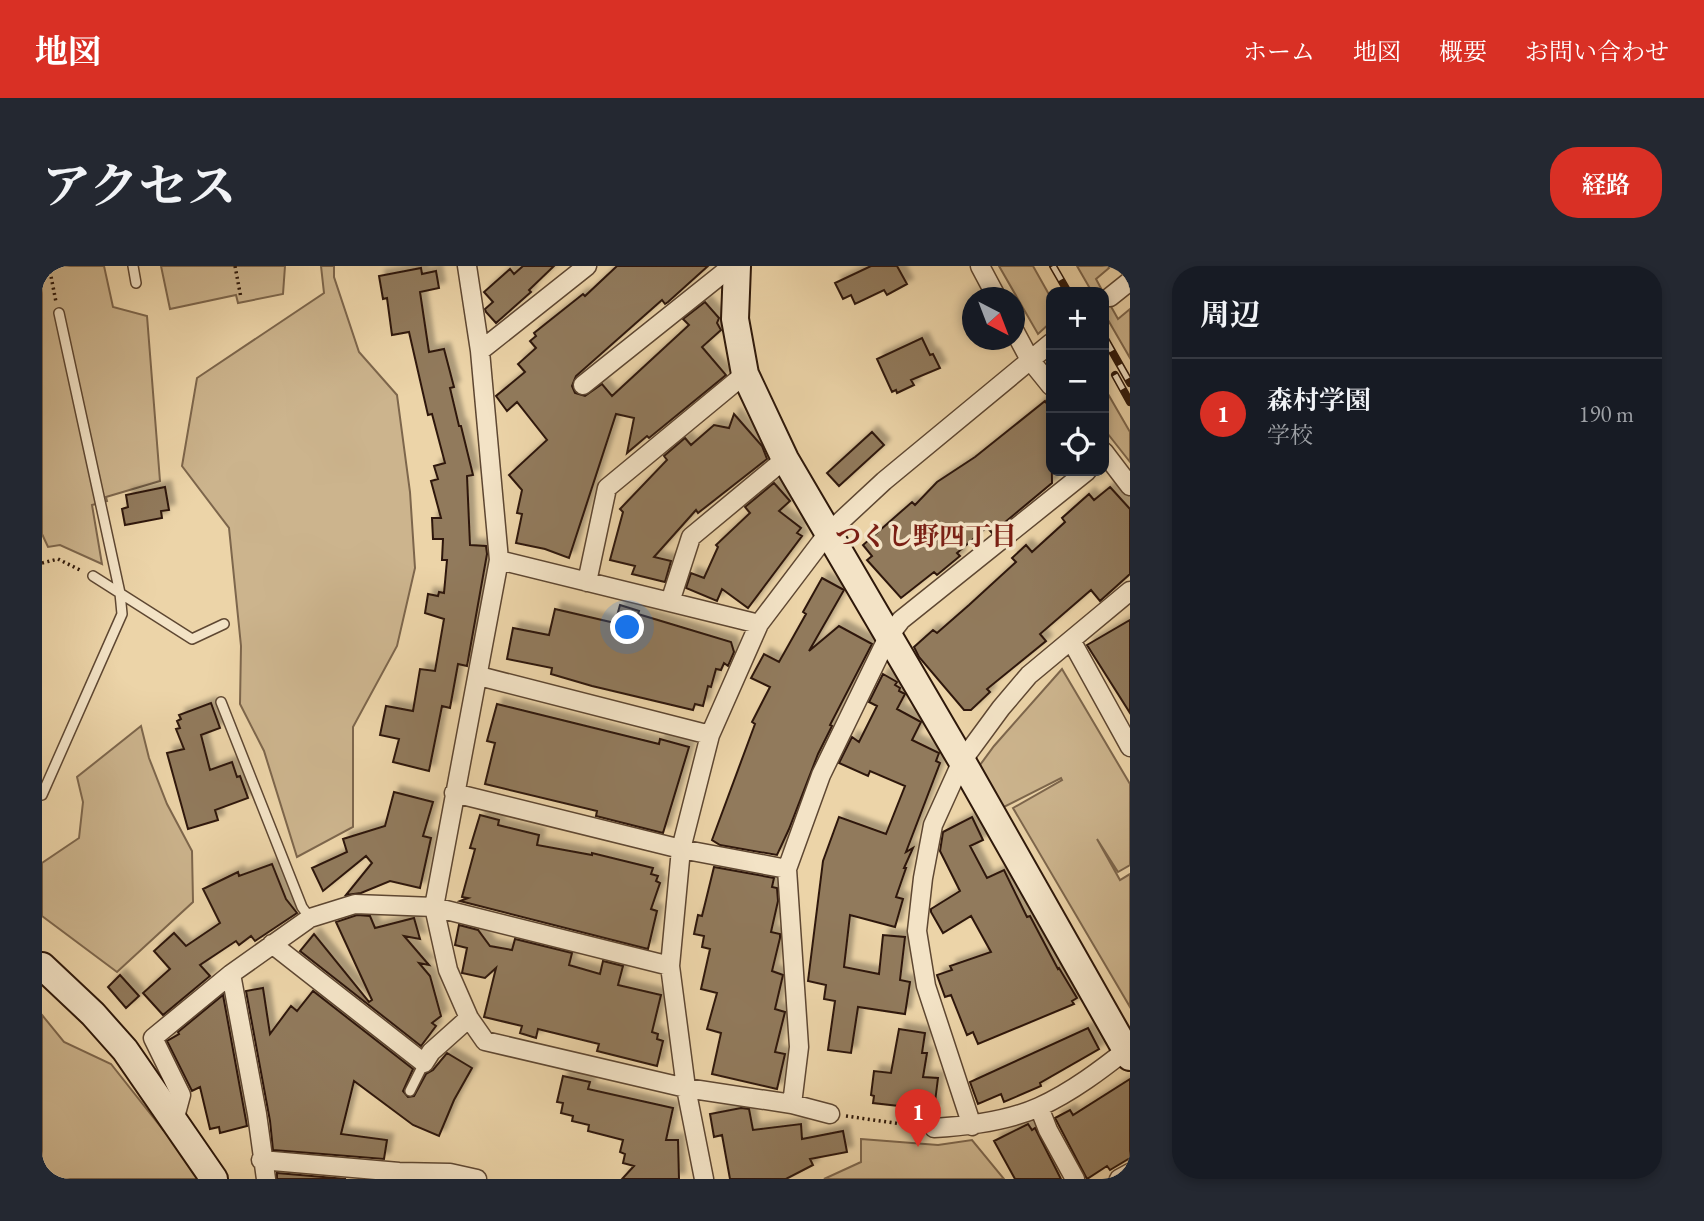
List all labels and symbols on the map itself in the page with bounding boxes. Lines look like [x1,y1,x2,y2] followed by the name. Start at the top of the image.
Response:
[962,287,1025,350] north arrow
[835,519,1017,553] district label: つくし野四丁目
[610,610,644,644] your location
[895,1089,941,1147] pin: 1

